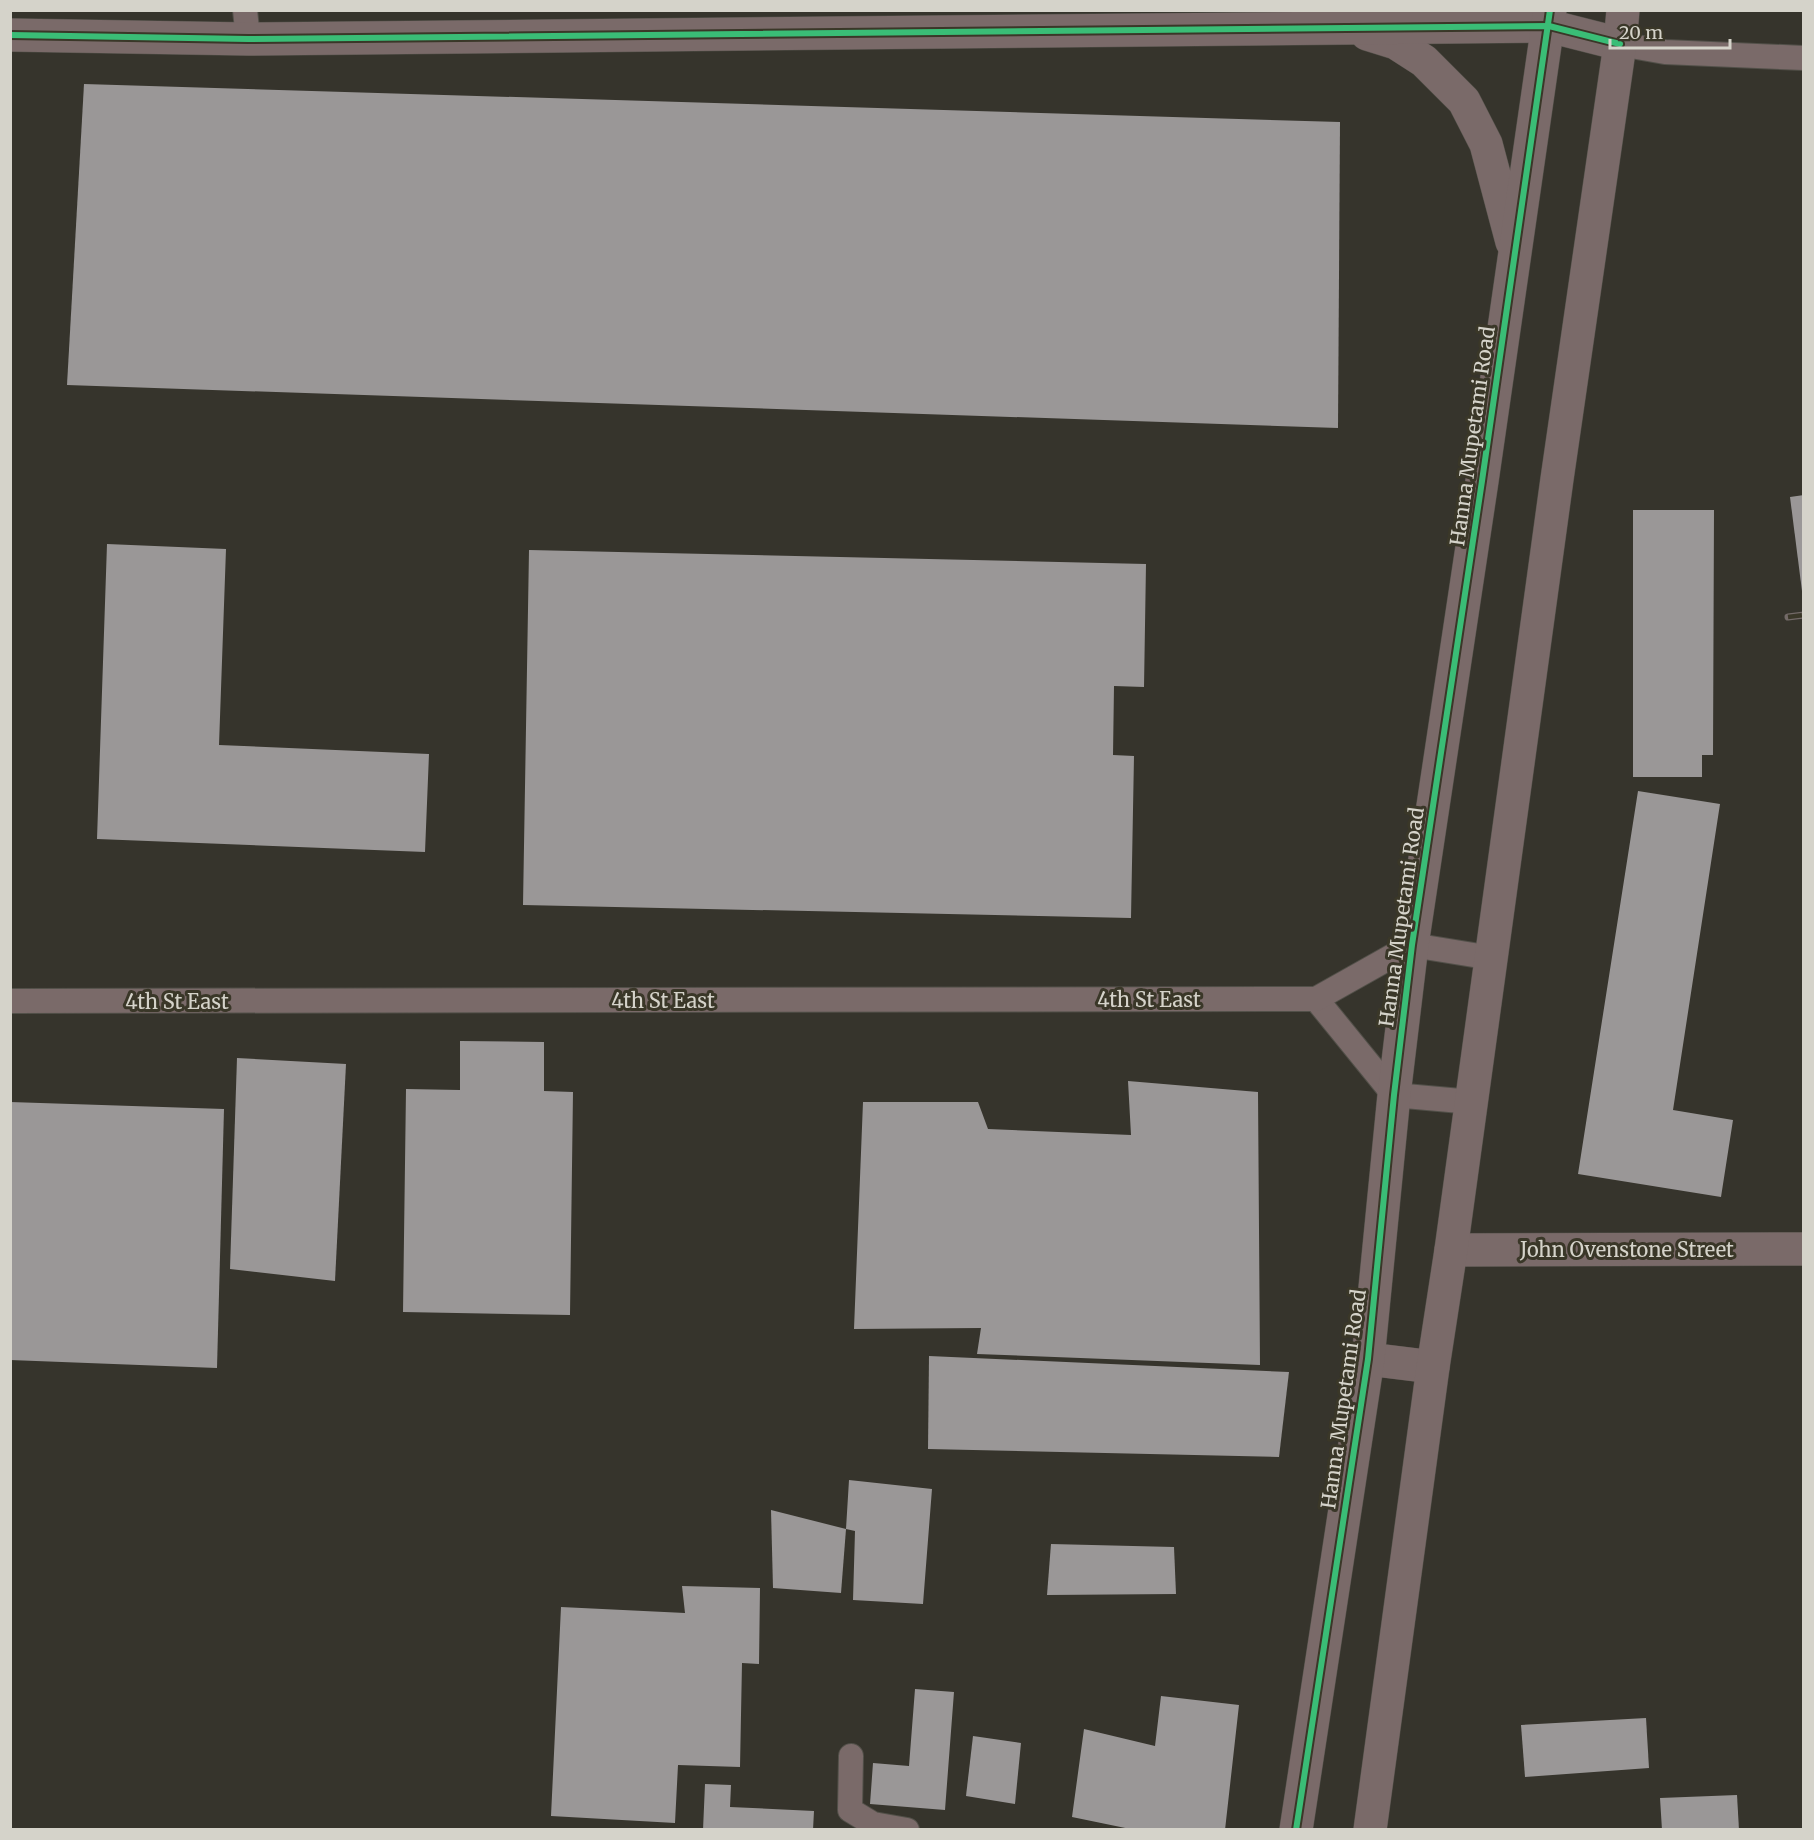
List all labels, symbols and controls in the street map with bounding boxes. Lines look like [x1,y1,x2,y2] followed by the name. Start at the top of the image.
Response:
[1610,12,1730,50] scale bar
[1619,21,1663,44] text: 20 m
[1444,324,1500,548] street label: Hanna Mupetami Road
[1373,805,1429,1029] street label: Hanna Mupetami Road
[1097,987,1201,1012] street label: 4th St East
[611,988,715,1013] street label: 4th St East
[125,989,229,1014] street label: 4th St East
[1519,1237,1734,1262] street label: John Ovenstone Street
[1315,1287,1371,1511] street label: Hanna Mupetami Road

